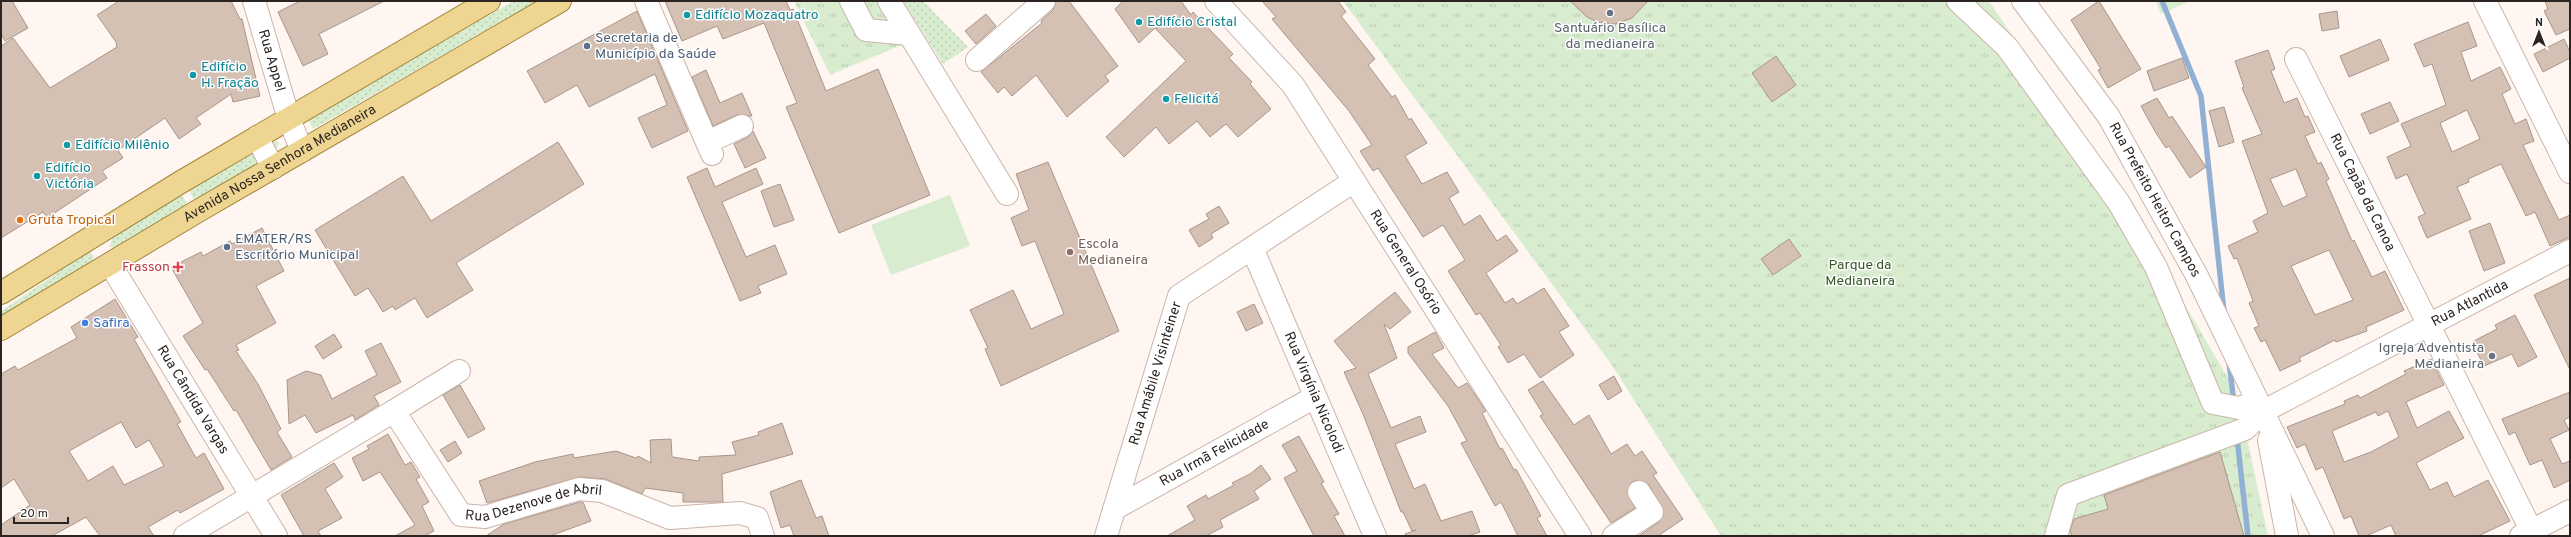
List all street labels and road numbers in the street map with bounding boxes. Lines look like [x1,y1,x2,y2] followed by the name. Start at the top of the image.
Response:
[254,27,289,93] street label: Rua Appel
[180,101,379,226] street label: Avenida Nossa Senhora Medianeira
[2105,119,2204,280] street label: Rua Prefeito Heitor Campos
[2326,131,2399,254] street label: Rua Capão da Canoa
[1366,206,1446,318] street label: Rua General Osório
[2428,276,2511,330] street label: Rua Atlantida
[1126,299,1185,447] street label: Rua Amábile Visinteiner
[1280,329,1347,456] street label: Rua Virgínia Nicolodi
[153,342,233,457] street label: Rua Cândida Vargas
[1157,416,1272,490] street label: Rua Irmã Felicidade
[464,480,603,526] street label: Rua Dezenove de Abril

